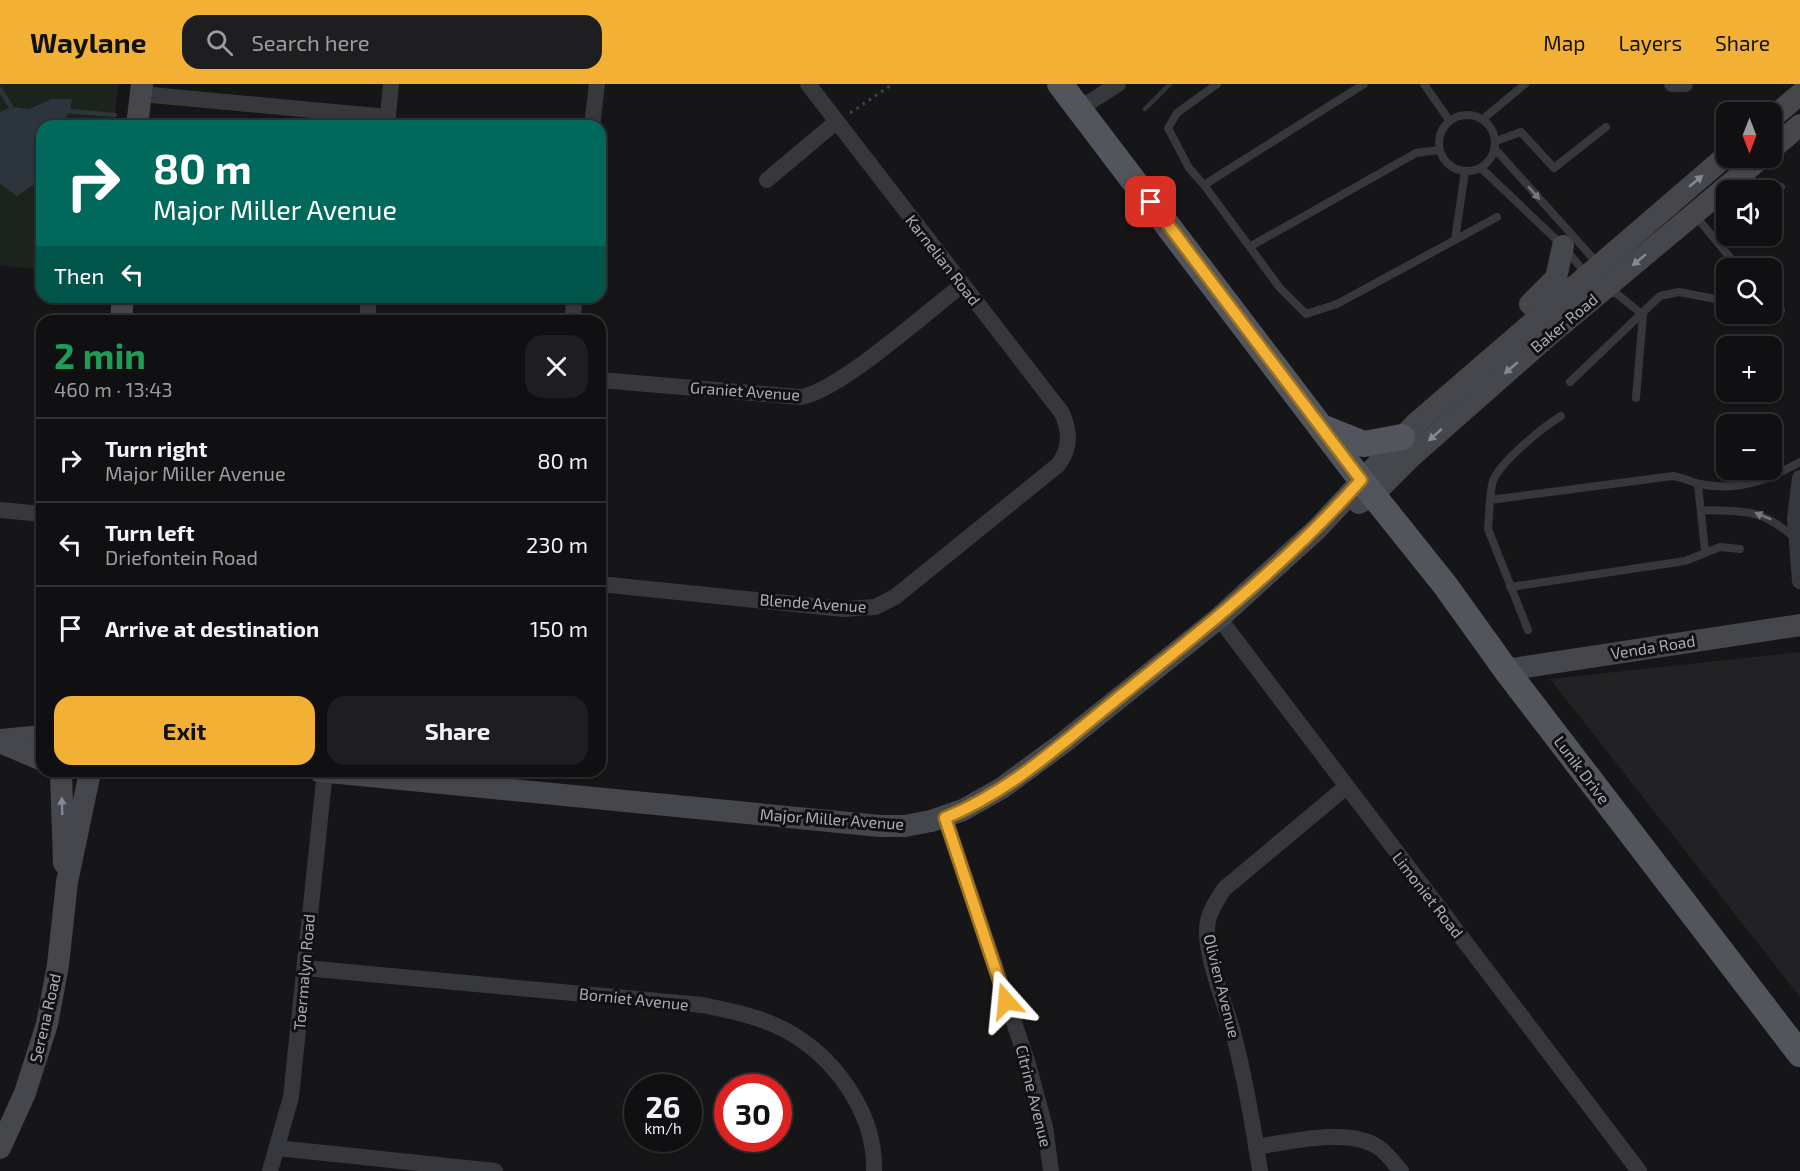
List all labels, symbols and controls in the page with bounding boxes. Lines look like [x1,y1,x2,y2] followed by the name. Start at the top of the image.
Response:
[182,15,602,69] search box
[30,25,146,59] text: Waylane
[203,26,236,59] icon: search
[251,29,370,55] text: Search here
[1543,30,1585,55] text: Map
[1618,30,1682,55] text: Layers
[1715,30,1770,55] text: Share
[1716,102,1782,168] north arrow
[1716,102,1782,480] map controls
[153,142,252,192] text: 80 m
[54,144,132,222] icon: right
[1689,175,1704,188] one-way arrow
[1125,176,1176,227] pin
[1716,180,1782,246] button: sound
[1134,185,1167,218] icon: arrive
[1527,185,1540,200] one-way arrow
[153,193,397,225] text: Major Miller Avenue
[902,211,985,309] street label: Karnelian Road
[1631,254,1647,267] one-way arrow
[116,258,149,291] icon: left
[1716,258,1782,324] button: search
[54,262,104,288] text: Then
[1526,289,1601,356] street label: Baker Road
[54,333,146,376] text: 2 min
[525,335,588,398] button: close
[1716,336,1782,402] button: +
[1504,361,1519,374] one-way arrow
[54,377,173,401] text: 460 m · 13:43
[689,377,801,404] street label: Graniet Avenue
[1716,414,1782,480] button: −
[1428,428,1443,442] one-way arrow
[105,435,207,461] text: Turn right
[54,444,87,477] icon: right
[537,447,588,473] text: 80 m
[105,461,286,485] text: Major Miller Avenue
[1754,511,1772,521] one-way arrow
[105,519,194,545] text: Turn left
[54,528,87,561] icon: left
[526,531,588,557] text: 230 m
[105,545,258,569] text: Driefontein Road
[759,589,867,616] street label: Blende Avenue
[54,612,87,645] icon: arrive
[105,615,319,641] text: Arrive at destination
[530,615,588,641] text: 150 m
[1609,630,1697,663] street label: Venda Road
[54,696,315,765] button: Exit
[327,696,588,765] button: Share
[1551,732,1614,807] street label: Lunik Drive
[57,797,66,816] one-way arrow
[759,804,905,834] street label: Major Miller Avenue
[1389,848,1468,941] street label: Limoniet Road
[289,913,318,1031] street label: Toermalyn Road
[1200,932,1245,1040] street label: Olivien Avenue
[974,969,1038,1033] position arrow
[25,971,64,1064] street label: Serena Road
[578,983,690,1014] street label: Borniet Avenue
[1013,1043,1056,1149] street label: Citrine Avenue
[714,1074,792,1152] speed limit sign: 30
[645,1088,681,1124] text: 26
[644,1119,682,1137] text: km/h

